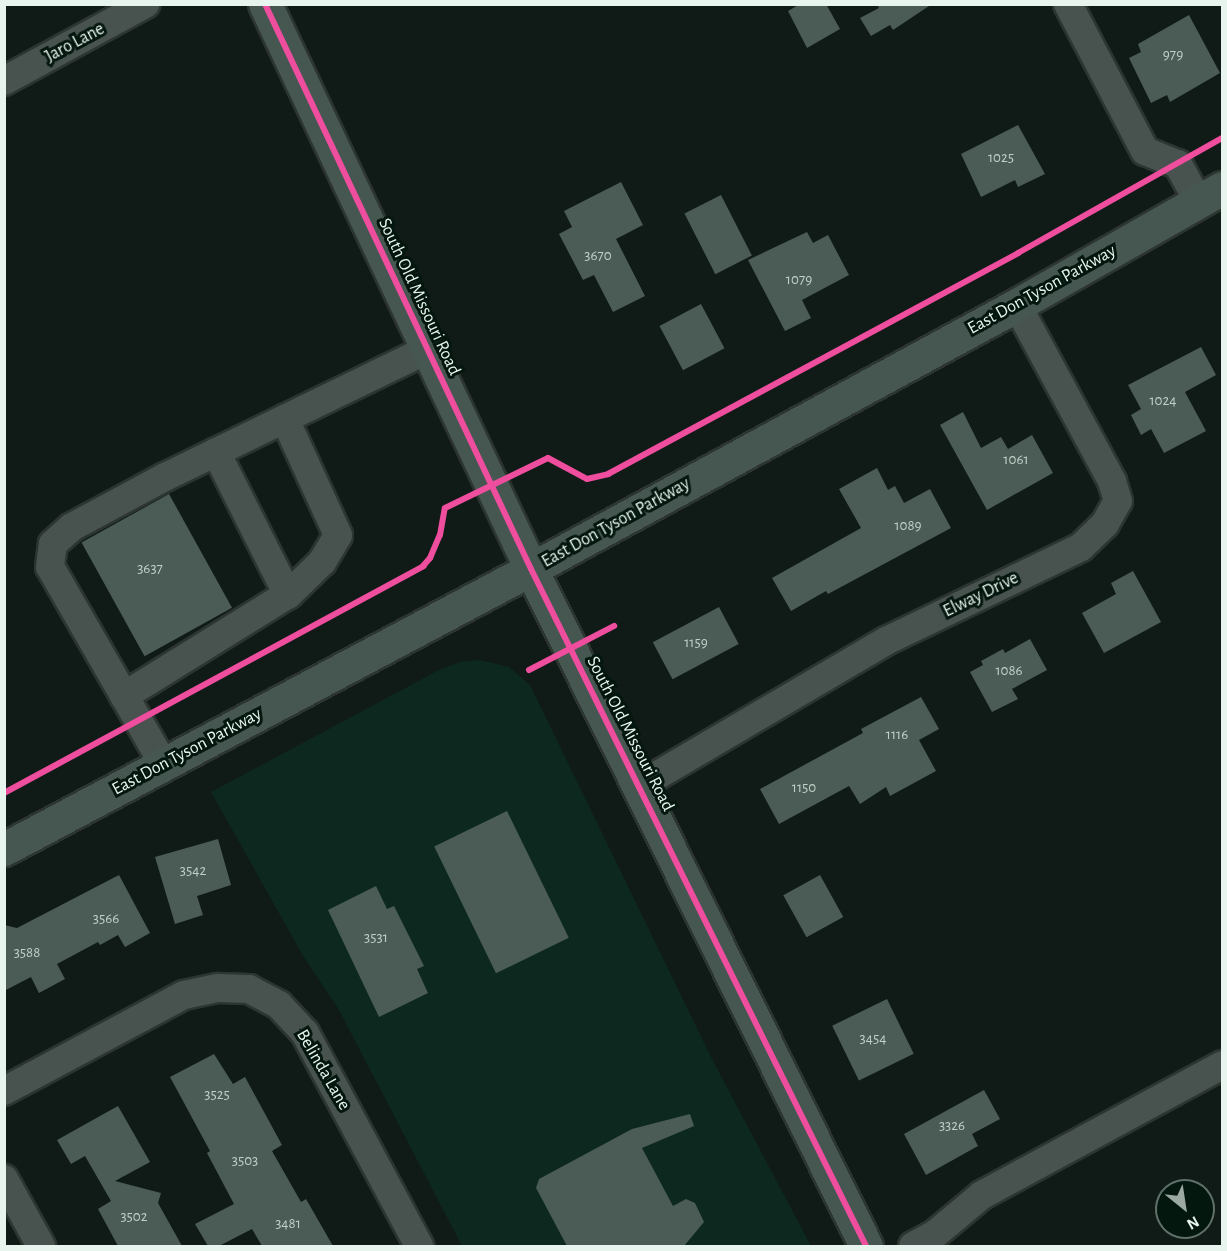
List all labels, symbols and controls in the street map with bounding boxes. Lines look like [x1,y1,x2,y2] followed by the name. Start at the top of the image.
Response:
[42,18,108,68] street label: Jaro Lane
[1163,46,1183,64] house number: 979
[988,149,1014,167] house number: 1025
[373,215,465,379] street label: South Old Missouri Road
[964,240,1120,340] street label: East Don Tyson Parkway
[584,247,612,265] house number: 3670
[786,271,812,289] house number: 1079
[1149,392,1177,410] house number: 1024
[1003,451,1029,469] house number: 1061
[538,473,694,573] street label: East Don Tyson Parkway
[894,517,922,535] house number: 1089
[137,560,163,578] house number: 3637
[940,568,1022,622] street label: Elway Drive
[684,634,708,652] house number: 1159
[582,653,678,815] street label: South Old Missouri Road
[995,662,1023,680] house number: 1086
[109,703,265,801] street label: East Don Tyson Parkway
[886,726,908,744] house number: 1116
[792,779,816,797] house number: 1150
[180,862,206,880] house number: 3542
[93,910,119,928] house number: 3566
[364,929,388,947] house number: 3531
[14,944,40,962] house number: 3588
[291,1026,355,1114] street label: Belinda Lane
[860,1030,886,1048] house number: 3454
[204,1086,230,1104] house number: 3525
[939,1117,965,1135] house number: 3326
[232,1152,258,1170] house number: 3503
[1155,1179,1215,1239] north arrow
[120,1208,148,1226] house number: 3502
[1184,1213,1202,1233] text: N
[275,1215,301,1233] house number: 3481

